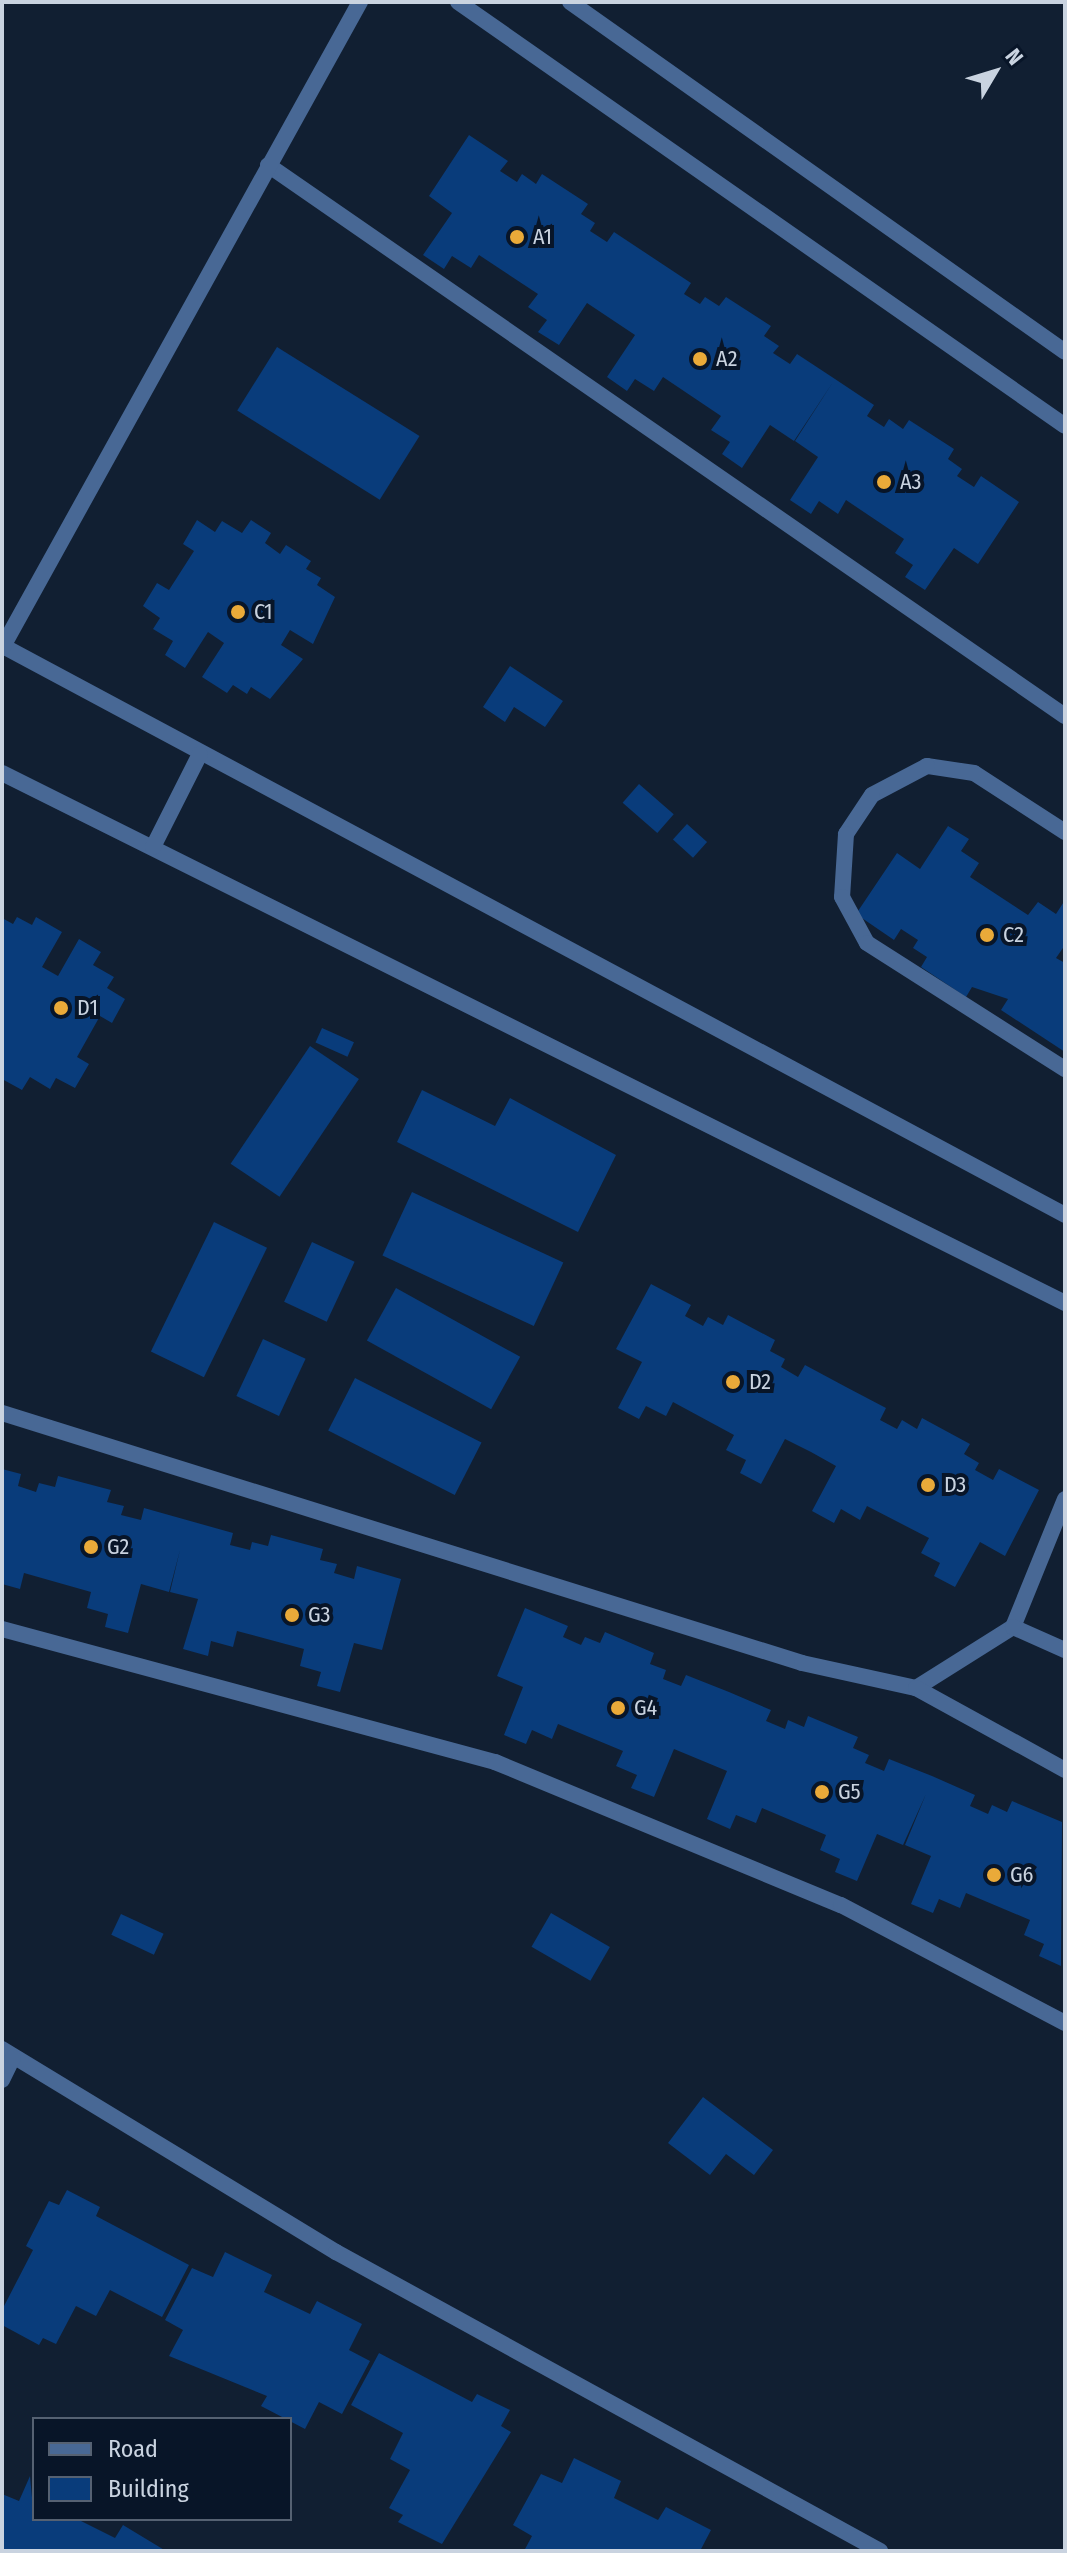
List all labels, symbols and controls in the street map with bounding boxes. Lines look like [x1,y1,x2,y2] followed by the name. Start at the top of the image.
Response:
[955,32,1035,112] north arrow
[1000,43,1029,70] text: N
[533,224,552,250] place label: A1
[508,228,526,246] marker: A1
[716,346,738,372] place label: A2
[691,350,709,368] marker: A2
[900,469,921,495] place label: A3
[875,473,893,491] marker: A3
[254,599,273,625] place label: C1
[229,603,247,621] marker: C1
[1003,922,1024,948] place label: C2
[978,926,996,944] marker: C2
[77,995,98,1021] place label: D1
[52,999,70,1017] marker: D1
[749,1369,771,1395] place label: D2
[724,1373,742,1391] marker: D2
[944,1472,966,1498] place label: D3
[919,1476,937,1494] marker: D3
[107,1534,129,1560] place label: G2
[82,1538,100,1556] marker: G2
[308,1602,331,1628] place label: G3
[283,1606,301,1624] marker: G3
[634,1695,657,1721] place label: G4
[609,1699,627,1717] marker: G4
[838,1779,861,1805] place label: G5
[813,1783,831,1801] marker: G5
[1010,1862,1034,1888] place label: G6
[985,1866,1003,1884] marker: G6
[32,2417,292,2521] legend
[108,2435,158,2463] text: Road
[108,2475,189,2503] text: Building

